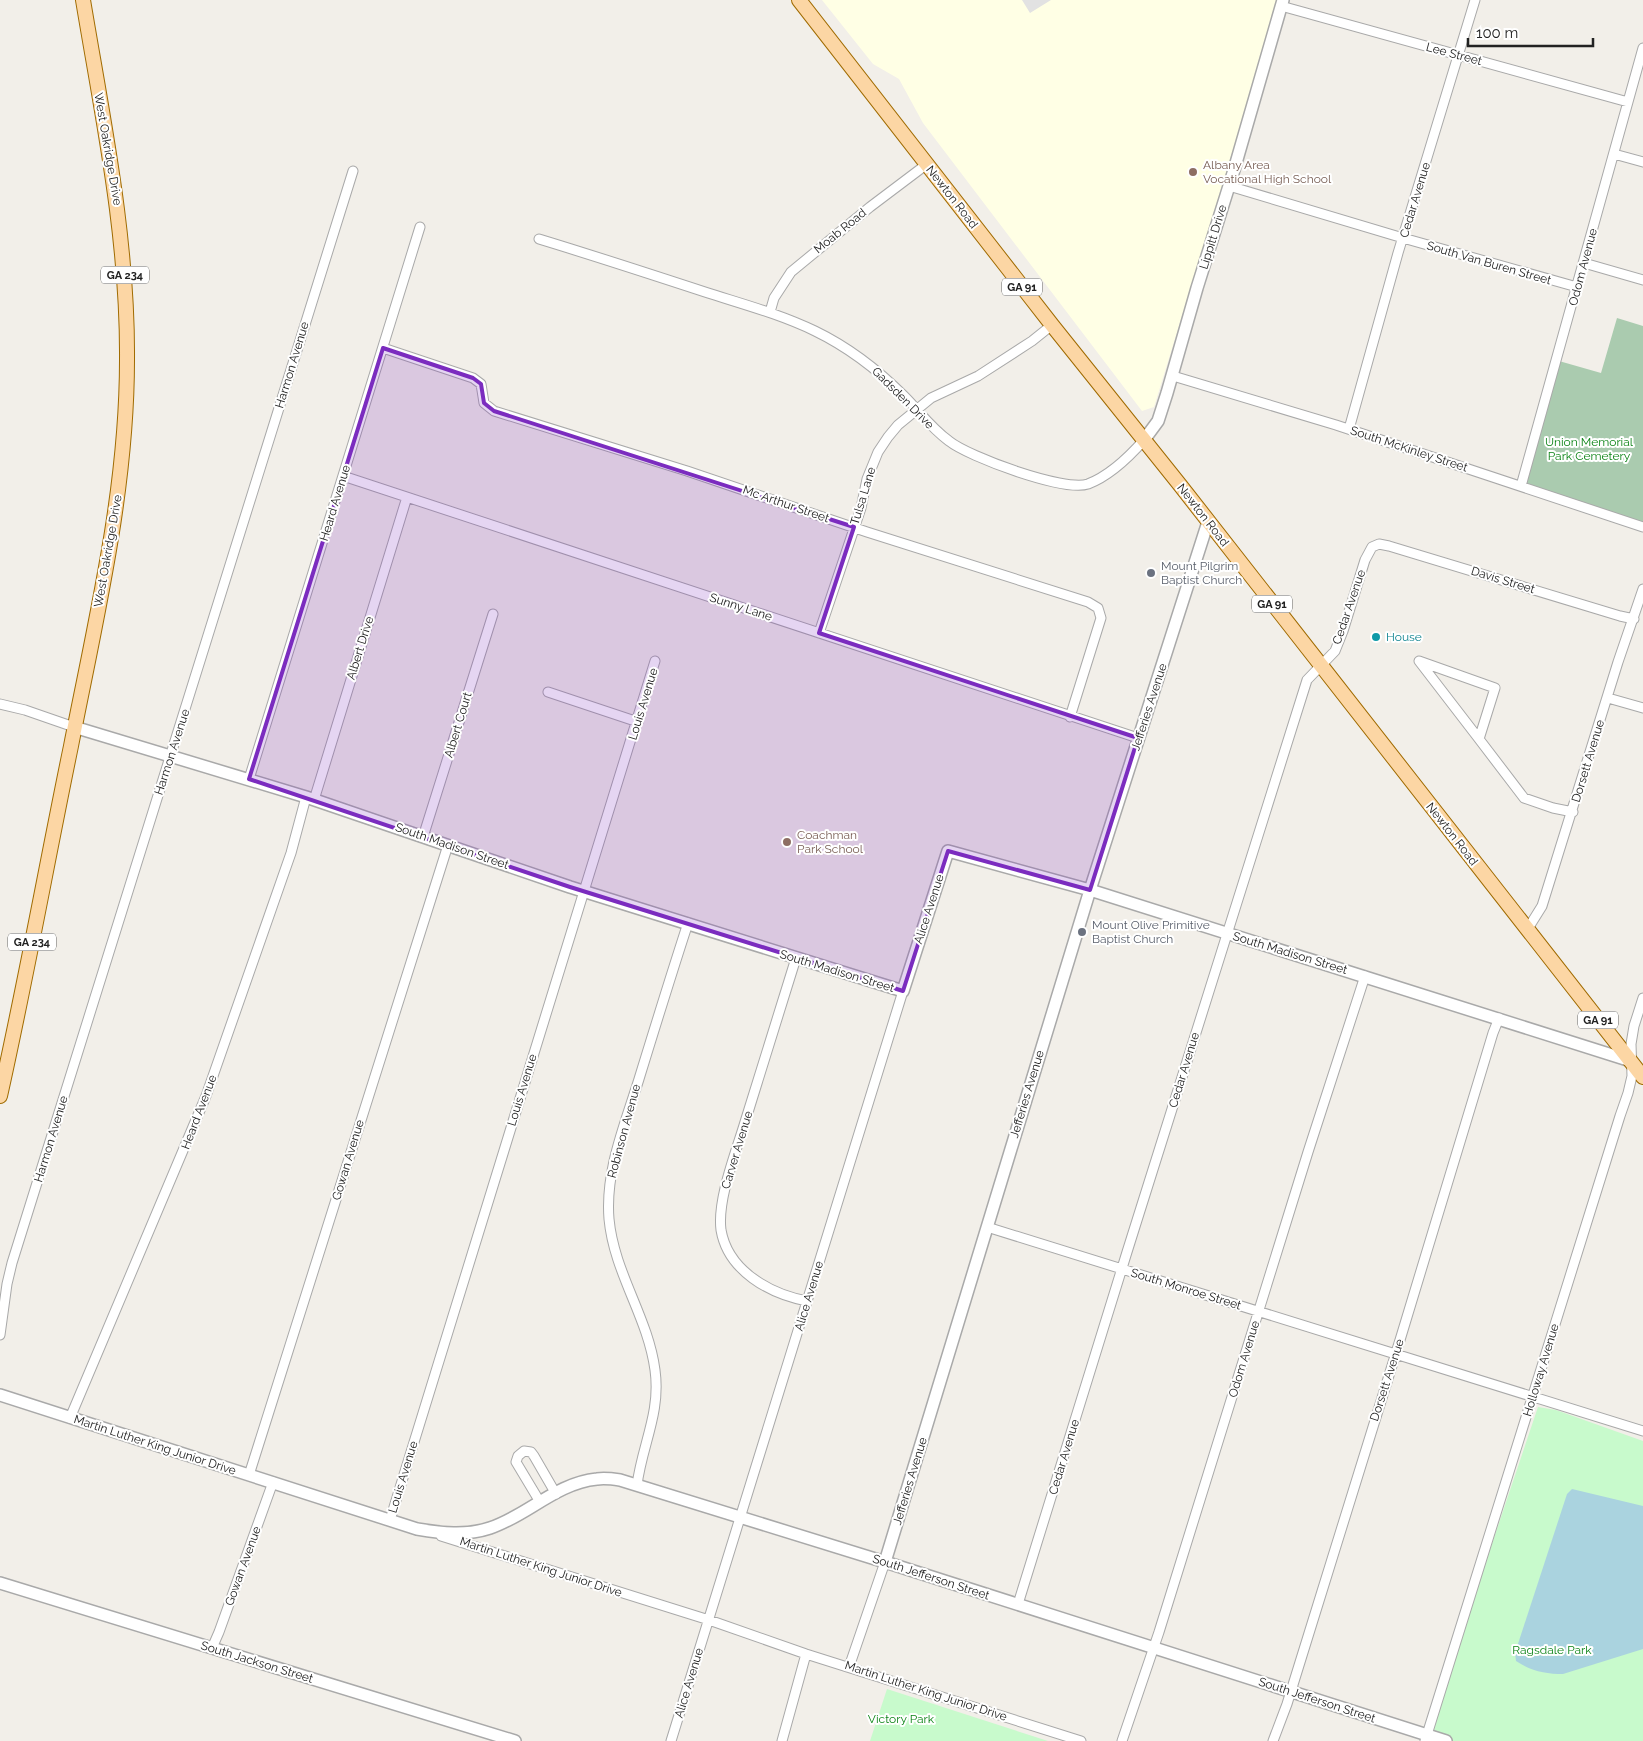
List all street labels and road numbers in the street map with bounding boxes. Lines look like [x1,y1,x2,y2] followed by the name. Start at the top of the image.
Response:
[1425,40,1483,68] street label: Lee Street
[91,92,125,206] street label: West Oakridge Drive
[1397,161,1433,239] street label: Cedar Avenue
[923,163,981,231] street label: Newton Road
[1197,203,1229,271] street label: Lippitt Drive
[811,206,869,256] street label: Moab Road
[1566,227,1600,307] street label: Odom Avenue
[1425,239,1553,287] street label: South Van Buren Street
[101,266,149,284] road number: GA 234
[1002,278,1042,296] road number: GA 91
[272,320,312,410] street label: Harmon Avenue
[869,364,937,432] street label: Gadsden Drive
[1349,423,1469,475] street label: South McKinley Street
[317,463,353,543] street label: Heard Avenue
[848,465,878,527] street label: Tulsa Lane
[1174,481,1232,549] street label: Newton Road
[741,483,831,525] street label: Mc Arthur Street
[91,494,125,608] street label: West Oakridge Drive
[1469,564,1537,596] street label: Davis Street
[1330,568,1368,646] street label: Cedar Avenue
[708,590,774,624] street label: Sunny Lane
[1252,596,1292,612] road number: GA 91
[344,615,376,681] street label: Albert Drive
[1128,662,1170,752] street label: Jefferies Avenue
[625,666,661,742] street label: Louis Avenue
[441,691,475,759] street label: Albert Court
[152,707,192,797] street label: Harmon Avenue
[1569,718,1607,804] street label: Dorsett Avenue
[1423,800,1481,868] street label: Newton Road
[393,820,511,872] street label: South Madison Street
[911,872,947,946] street label: Alice Avenue
[1231,929,1349,977] street label: South Madison Street
[8,934,56,950] road number: GA 234
[778,947,896,995] street label: South Madison Street
[1578,1012,1618,1028] road number: GA 91
[1166,1031,1202,1109] street label: Cedar Avenue
[1007,1048,1047,1140] street label: Jefferies Avenue
[504,1052,540,1128] street label: Louis Avenue
[178,1073,220,1151] street label: Heard Avenue
[605,1083,643,1179] street label: Robinson Avenue
[31,1094,71,1184] street label: Harmon Avenue
[718,1109,756,1191] street label: Carver Avenue
[329,1118,367,1202] street label: Gowan Avenue
[792,1259,826,1333] street label: Alice Avenue
[1129,1266,1243,1312] street label: South Monroe Street
[1226,1319,1262,1399] street label: Odom Avenue
[1520,1322,1562,1418] street label: Holloway Avenue
[1367,1337,1407,1423] street label: Dorsett Avenue
[72,1412,238,1478] street label: Martin Luther King Junior Drive
[1046,1418,1082,1496] street label: Cedar Avenue
[890,1435,930,1527] street label: Jefferies Avenue
[385,1439,421,1515] street label: Louis Avenue
[222,1524,264,1608] street label: Gowan Avenue
[458,1534,624,1600] street label: Martin Luther King Junior Drive
[871,1551,991,1603] street label: South Jefferson Street
[199,1638,315,1686] street label: South Jackson Street
[672,1646,706,1720] street label: Alice Avenue
[843,1658,1009,1724] street label: Martin Luther King Junior Drive
[1257,1674,1377,1726] street label: South Jefferson Street

